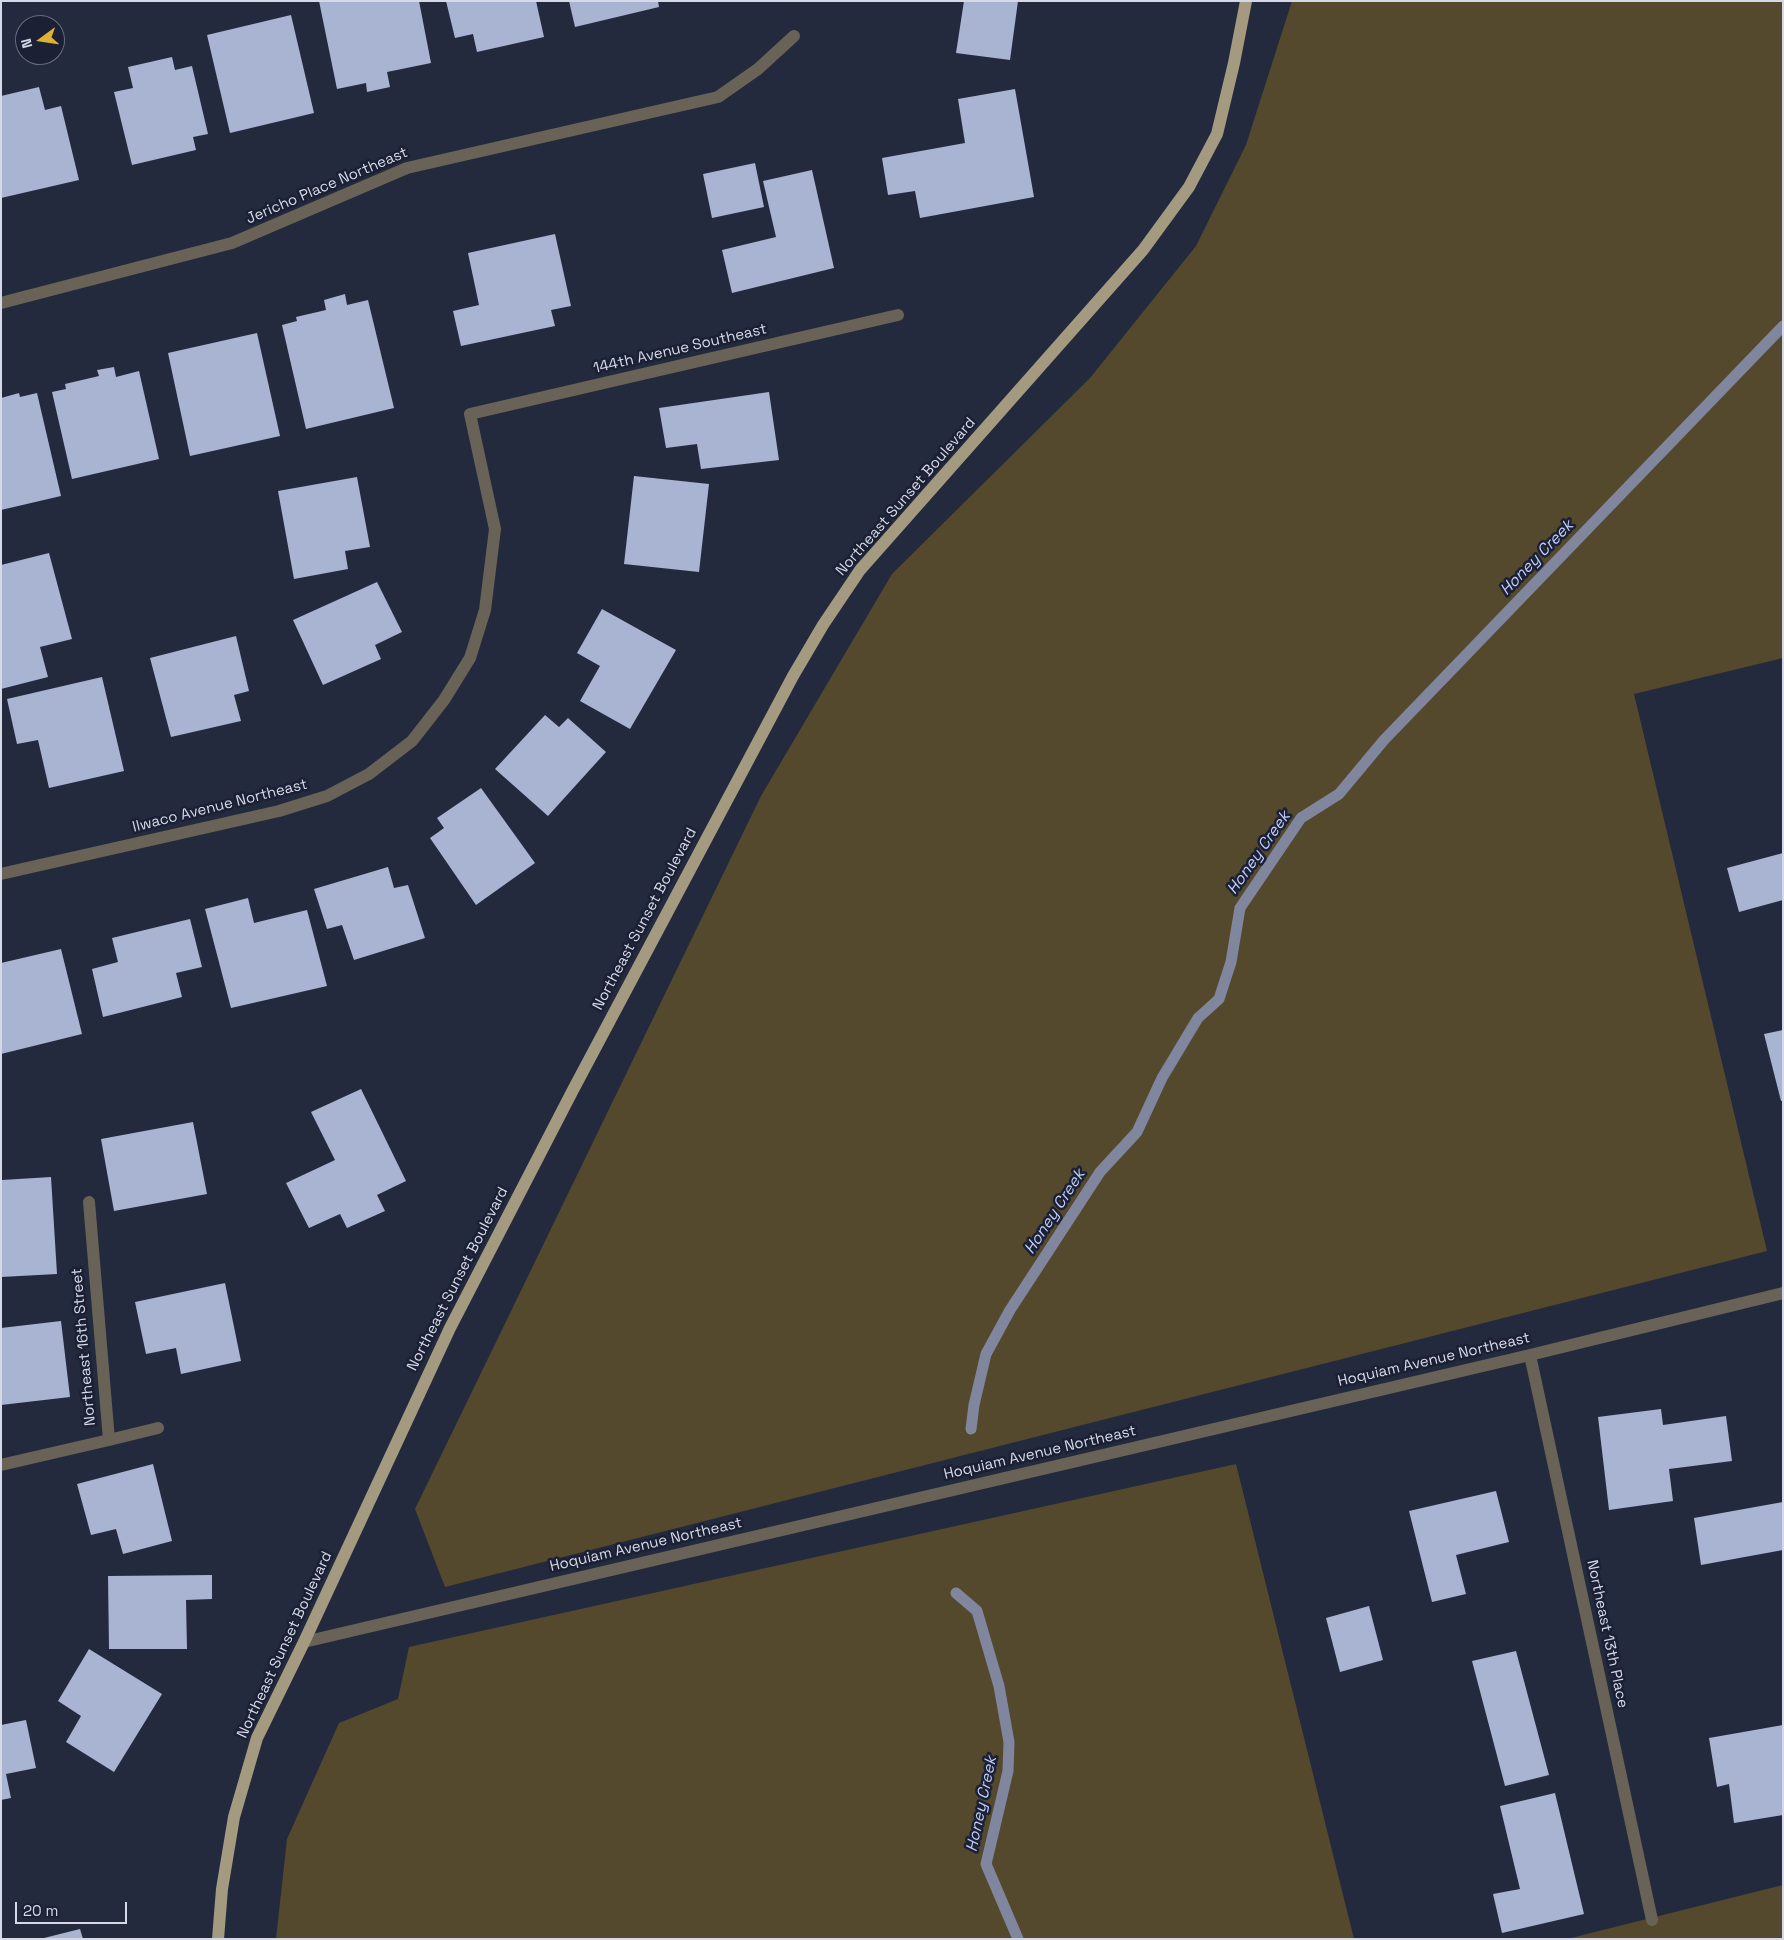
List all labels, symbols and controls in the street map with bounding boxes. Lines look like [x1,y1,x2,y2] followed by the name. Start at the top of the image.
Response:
[15,15,65,65] north arrow
[17,37,36,50] text: N
[243,144,411,228] street label: Jericho Place Northeast
[591,320,769,378] street label: 144th Avenue Southeast
[832,414,980,580] street label: Northeast Sunset Boulevard
[1496,516,1578,600] water label: Honey Creek
[131,776,309,836] street label: Ilwaco Avenue Northeast
[1223,808,1295,898] water label: Honey Creek
[589,825,701,1013] street label: Northeast Sunset Boulevard
[1020,1166,1090,1258] water label: Honey Creek
[404,1184,512,1374] street label: Northeast Sunset Boulevard
[68,1267,100,1427] street label: Northeast 16th Street
[1336,1329,1532,1391] street label: Hoquiam Avenue Northeast
[942,1422,1138,1484] street label: Hoquiam Avenue Northeast
[548,1514,744,1576] street label: Hoquiam Avenue Northeast
[234,1549,336,1741] street label: Northeast Sunset Boulevard
[1582,1558,1632,1710] street label: Northeast 13th Place
[963,1754,1001,1854] water label: Honey Creek
[18,1892,130,1924] scale bar
[23,1901,58,1920] text: 20 m

